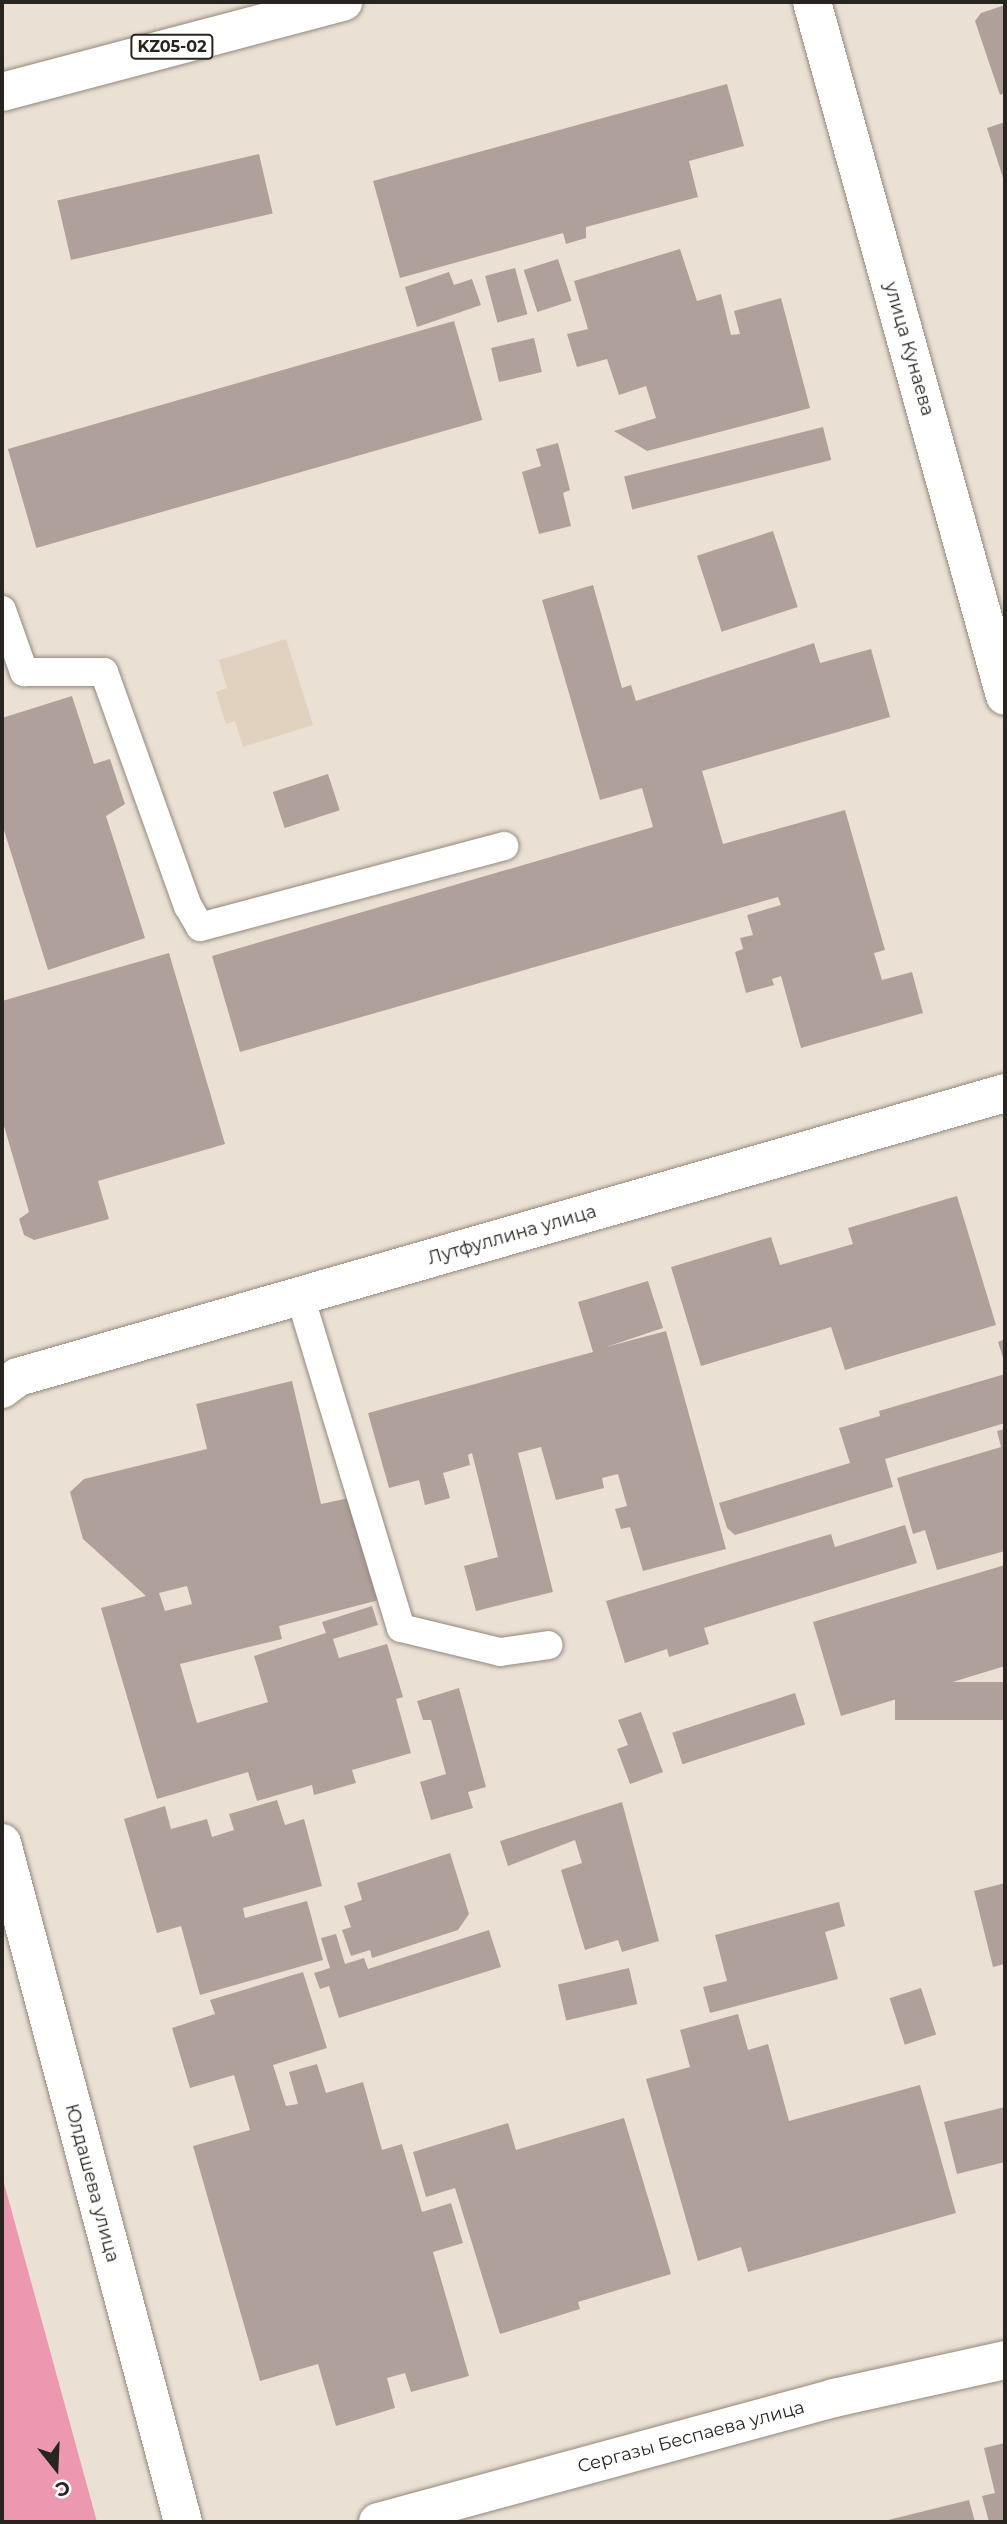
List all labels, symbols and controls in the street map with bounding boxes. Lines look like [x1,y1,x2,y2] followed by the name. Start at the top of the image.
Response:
[130,34,214,60] road number: KZ05-02
[880,280,938,418] street label: улица Кунаева
[425,1201,599,1269] street label: Лутфуллина улица
[60,2101,124,2265] street label: Юлдашева улица
[575,2396,807,2478] street label: Сергазы Беспаева улица
[21,2433,91,2503] north arrow
[53,2475,73,2502] text: С

